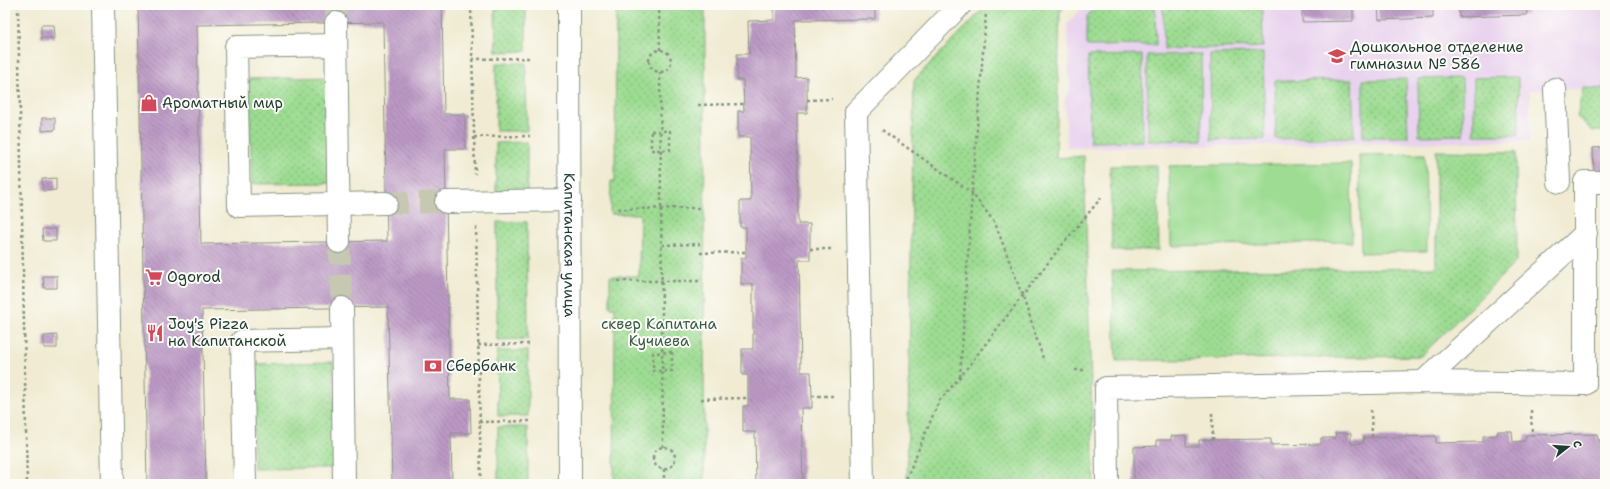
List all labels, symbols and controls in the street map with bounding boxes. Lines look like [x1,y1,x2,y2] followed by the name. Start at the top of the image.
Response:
[1350,37,1524,74] place label: Дошкольное отделение гимназии № 586
[1327,46,1347,66] school or university icon: Дошкольное отделение гимназии № 586
[139,93,159,113] shop icon: Ароматный мир
[162,93,283,113] place label: Ароматный мир
[559,173,580,318] street label: Капитанская улица
[144,267,164,287] supermarket icon: Ogorod
[167,267,221,287] place label: Ogorod
[168,314,287,351] place label: Joy's Pizza на Капитанской
[601,314,718,351] park label: сквер Капитана Кучиева
[145,323,165,343] restaurant icon: Joy's Pizza на Капитанской
[423,356,443,376] bank icon: Сбербанк
[446,356,516,376] place label: Сбербанк
[1548,427,1588,467] north arrow
[1569,439,1585,450] text: С

